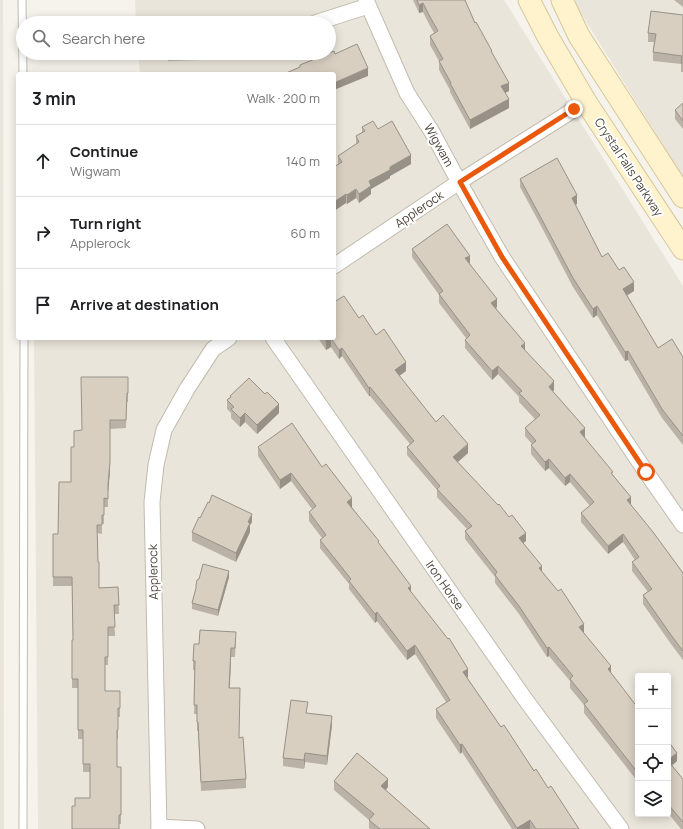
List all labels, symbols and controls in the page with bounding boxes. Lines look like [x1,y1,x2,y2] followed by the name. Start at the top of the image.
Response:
[16,16,336,60] search box
[30,27,52,49] icon: search
[62,28,145,49] text: Search here
[32,87,76,110] text: 3 min
[247,89,320,107] text: Walk · 200 m
[565,100,583,118] route end
[591,114,668,220] street label: Crystal Falls Parkway
[420,121,458,169] street label: Wigwam
[70,141,138,162] text: Continue
[32,150,54,172] icon: ahead
[286,152,320,170] text: 140 m
[70,162,120,180] text: Wigwam
[391,186,448,232] street label: Applerock
[70,213,141,234] text: Turn right
[32,222,54,244] icon: right
[290,224,320,242] text: 60 m
[70,234,130,252] text: Applerock
[32,294,54,316] icon: arrive
[70,294,219,315] text: Arrive at destination
[637,463,655,481] route start
[144,543,162,600] street label: Applerock
[422,557,468,613] street label: Iron Horse
[635,673,671,817] map controls
[635,673,671,709] button: +
[635,709,671,745] button: −
[635,745,671,781] button: locate
[635,781,671,817] button: layers

